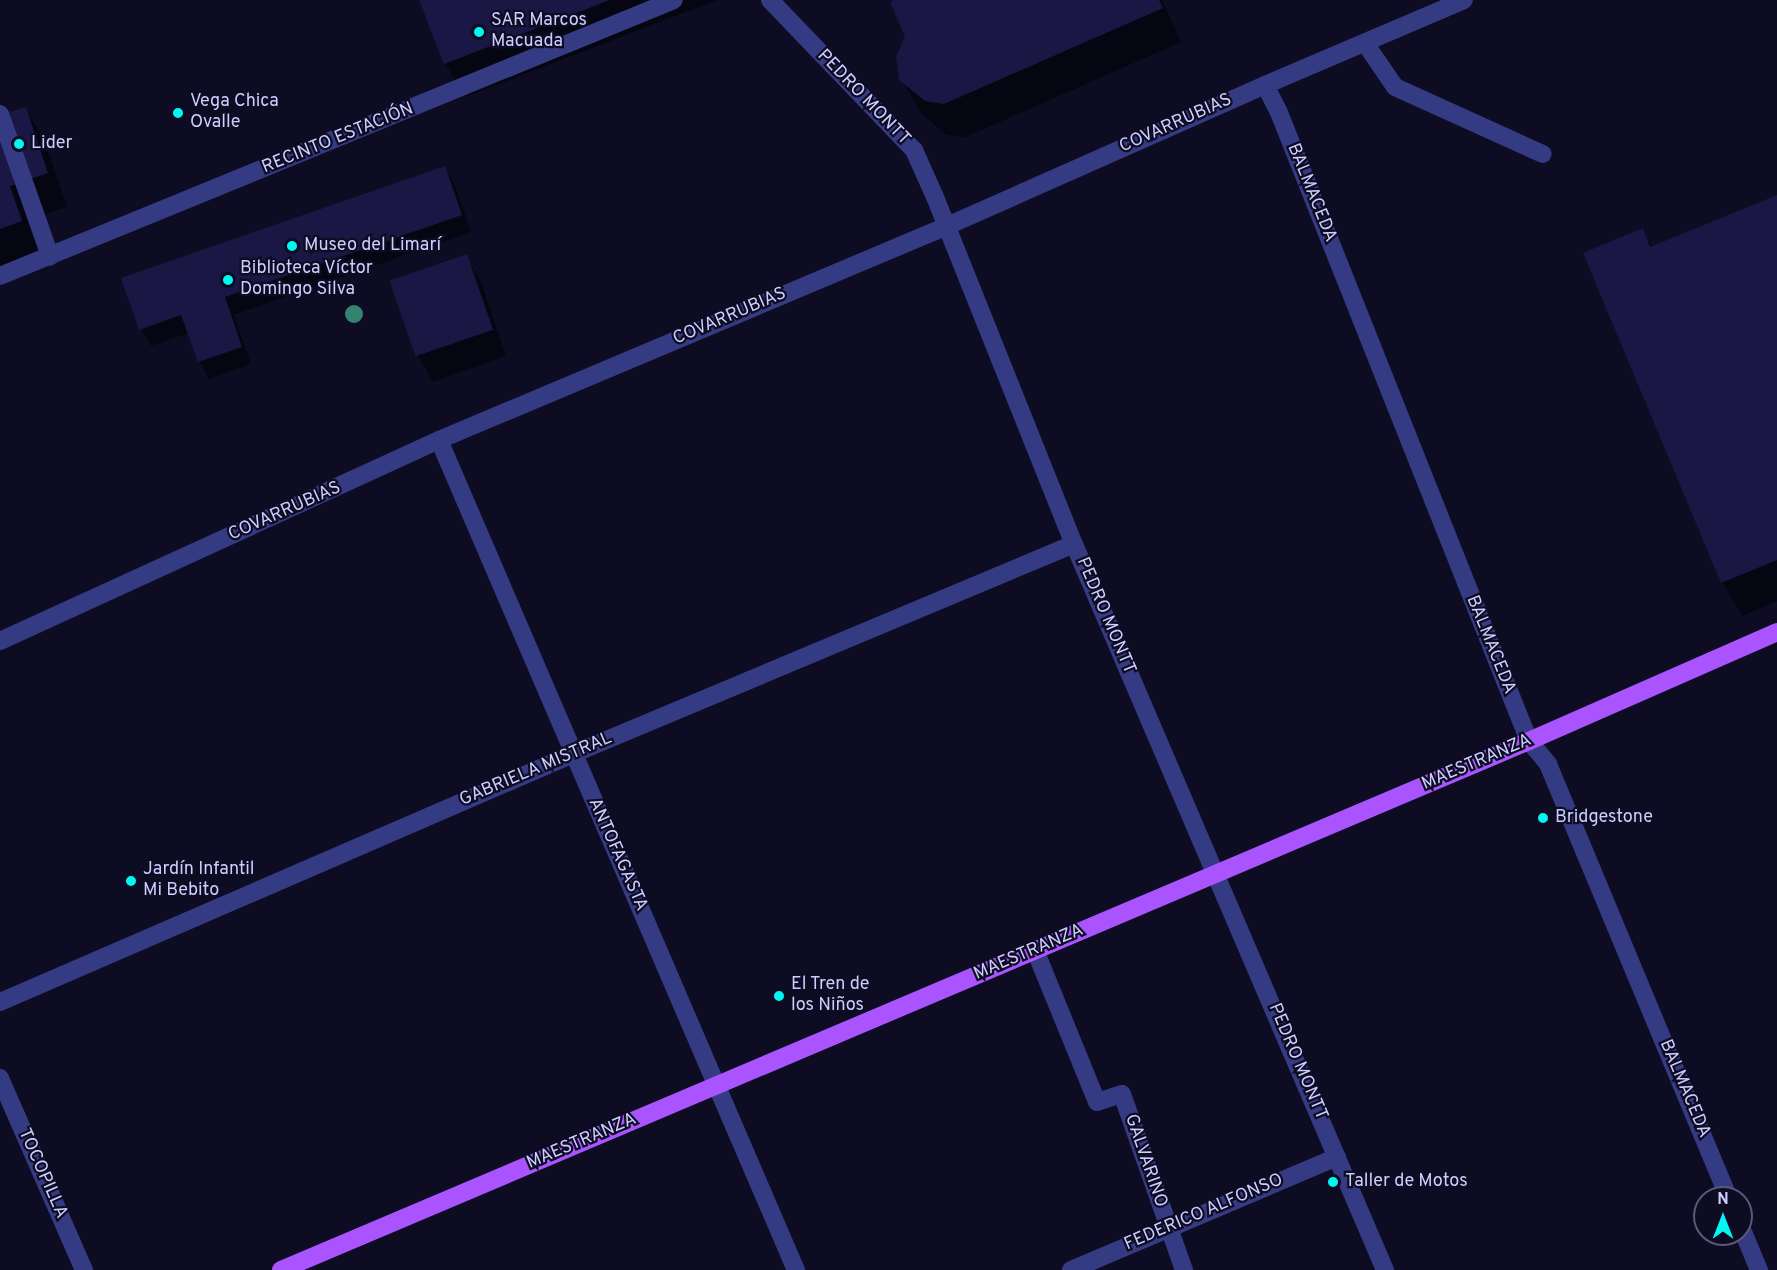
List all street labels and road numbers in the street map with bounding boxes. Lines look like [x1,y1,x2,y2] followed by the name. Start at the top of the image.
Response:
[812,46,914,150] street label: PEDRO MONTT
[1116,90,1236,158] street label: COVARRUBIAS
[259,99,417,179] street label: RECINTO ESTACIÓN
[1281,140,1341,246] street label: BALMACEDA
[670,283,790,351] street label: COVARRUBIAS
[225,478,345,546] street label: COVARRUBIAS
[1071,554,1139,678] street label: PEDRO MONTT
[1460,592,1520,698] street label: BALMACEDA
[456,728,616,812] street label: GABRIELA MISTRAL
[1419,730,1535,796] street label: MAESTRANZA
[582,795,652,915] street label: ANTOFAGASTA
[971,920,1087,986] street label: MAESTRANZA
[1263,1000,1331,1124] street label: PEDRO MONTT
[1654,1037,1714,1141] street label: BALMACEDA
[524,1109,640,1175] street label: MAESTRANZA
[1119,1112,1171,1210] street label: GALVARINO
[13,1126,71,1222] street label: TOCOPILLA
[1121,1170,1287,1256] street label: FEDERICO ALFONSO

